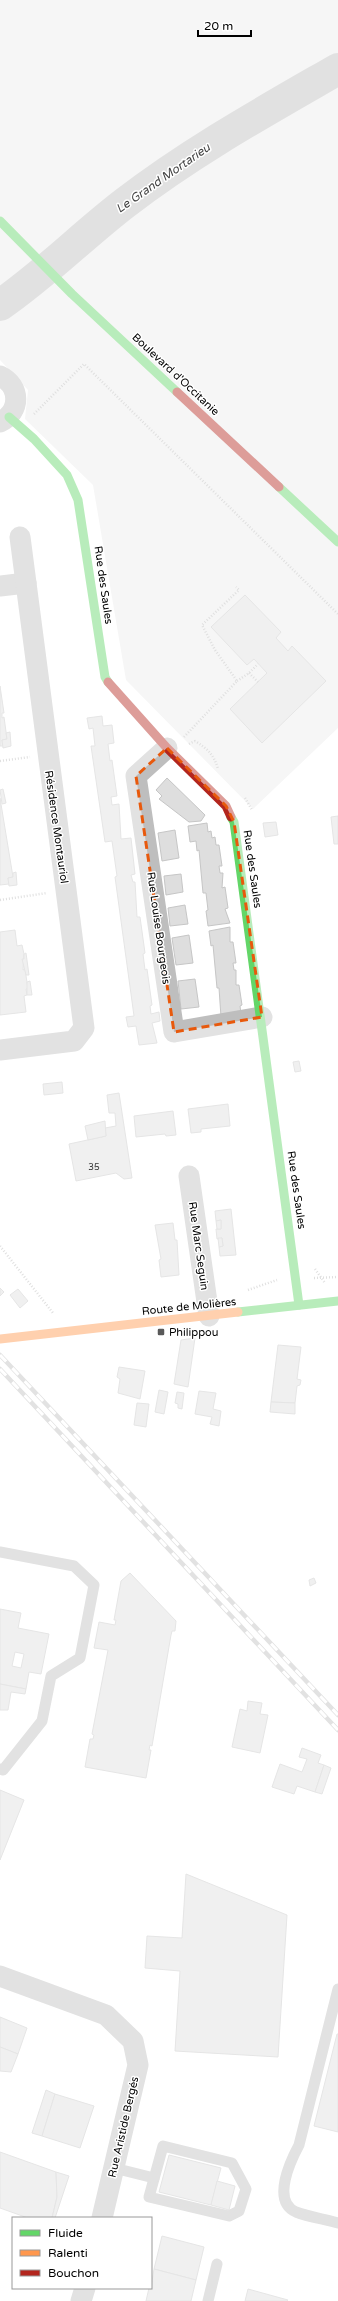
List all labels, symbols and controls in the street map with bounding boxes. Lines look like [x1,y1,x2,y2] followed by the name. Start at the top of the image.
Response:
[198,12,251,38] scale bar
[204,19,233,33] text: 20 m
[113,140,213,216] water label: Le Grand Mortarieu
[129,331,222,418] street label: Boulevard d'Occitanie
[92,545,115,625] street label: Rue des Saules
[42,770,71,884] street label: Résidence Montauriol
[241,829,264,909] street label: Rue des Saules
[144,871,173,985] street label: Rue Louise Bourgeois
[285,1150,308,1230] street label: Rue des Saules
[88,1162,100,1173] house number: 35
[186,1201,211,1291] street label: Rue Marc Seguin
[141,1295,237,1318] street label: Route de Molières
[169,1326,219,1339] place label: Philippou
[156,1327,166,1337] marker: Philippou
[106,2075,141,2179] street label: Rue Aristide Bergés
[12,2217,152,2289] legend
[48,2226,83,2240] text: Fluide
[48,2246,88,2260] text: Ralenti
[48,2266,99,2280] text: Bouchon

